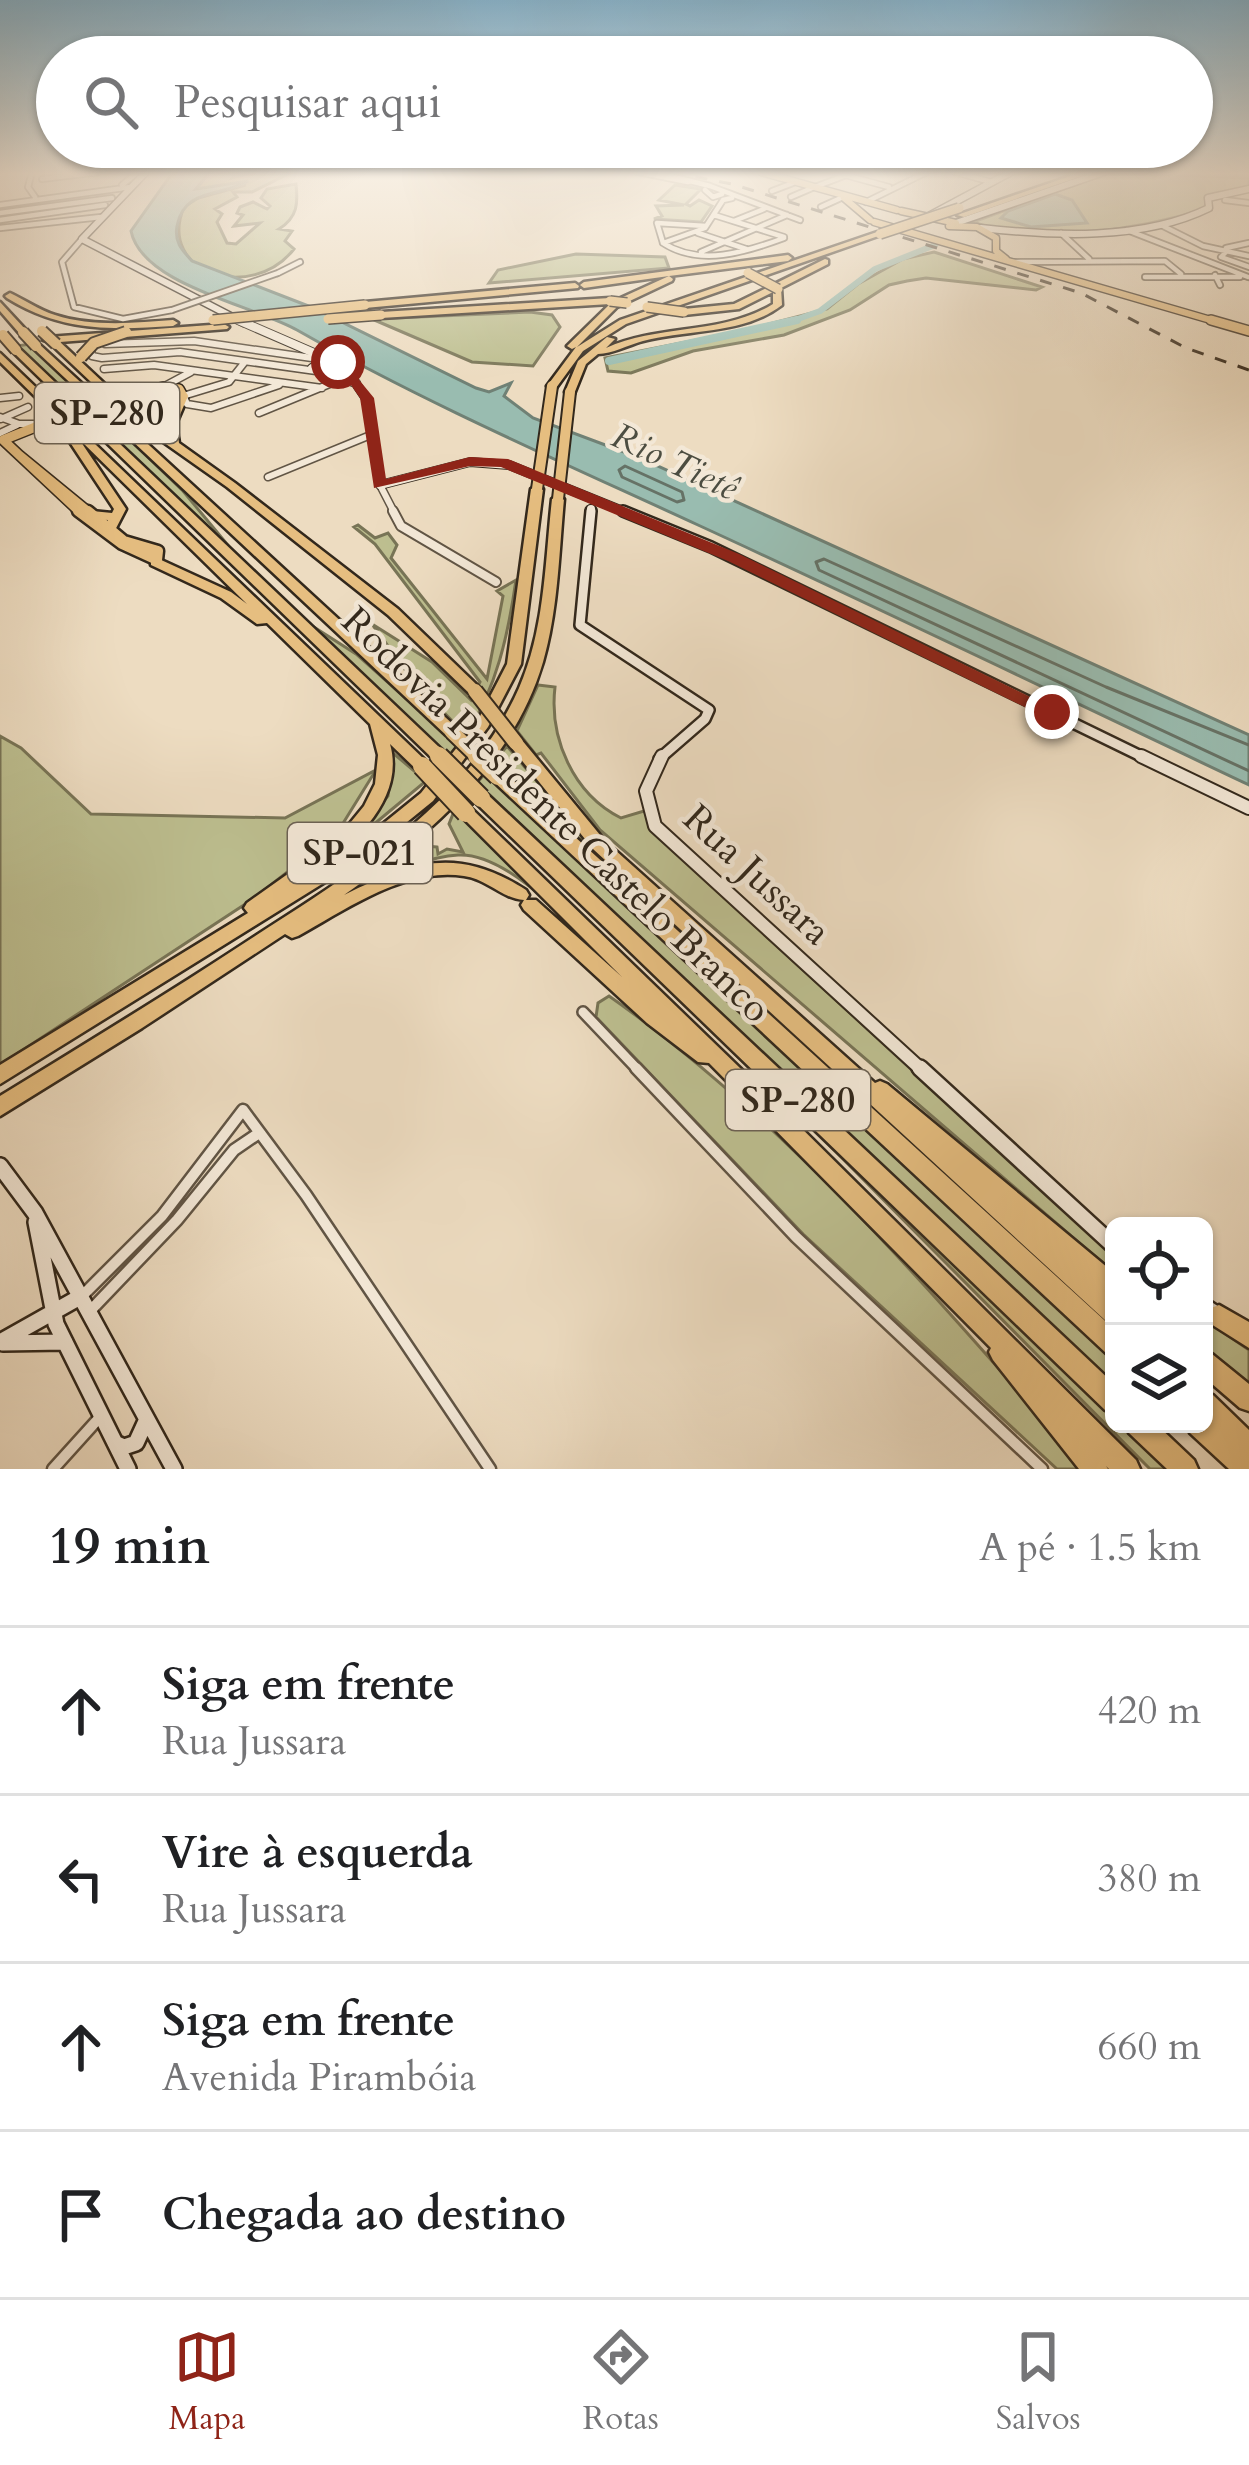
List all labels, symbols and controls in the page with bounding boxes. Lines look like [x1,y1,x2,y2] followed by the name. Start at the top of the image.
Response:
[36,36,1213,168] search box
[78,69,144,135] icon: search
[174,72,441,133] text: Pesquisar aqui
[311,335,365,389] route start
[35,383,179,443] road number: SP-280
[604,411,747,513] water label: Rio Tietê
[330,595,782,1035] street label: Rodovia Presidente Castelo Branco
[1025,685,1079,739] route end
[672,793,843,957] street label: Rua Jussara
[288,823,432,883] road number: SP-021
[726,1070,870,1130] road number: SP-280
[1105,1217,1213,1433] map controls
[1105,1217,1213,1325] button: locate
[1105,1325,1213,1433] button: layers
[48,1512,210,1582] text: 19 min
[979,1521,1201,1574] text: A pé · 1.5 km
[162,1654,455,1715] text: Siga em frente
[48,1678,114,1744] icon: ahead
[1098,1684,1201,1737] text: 420 m
[162,1715,346,1768] text: Rua Jussara
[162,1822,473,1883] text: Vire à esquerda
[48,1846,114,1912] icon: left
[1098,1852,1201,1905] text: 380 m
[162,1883,346,1936] text: Rua Jussara
[162,1990,455,2051] text: Siga em frente
[48,2014,114,2080] icon: ahead
[1098,2020,1201,2073] text: 660 m
[162,2051,476,2104] text: Avenida Pirambóia
[48,2182,114,2248] icon: arrive
[162,2184,566,2245] text: Chegada ao destino
[168,2324,246,2441] tab: Mapa
[582,2324,659,2441] tab: Rotas
[996,2324,1081,2441] tab: Salvos

